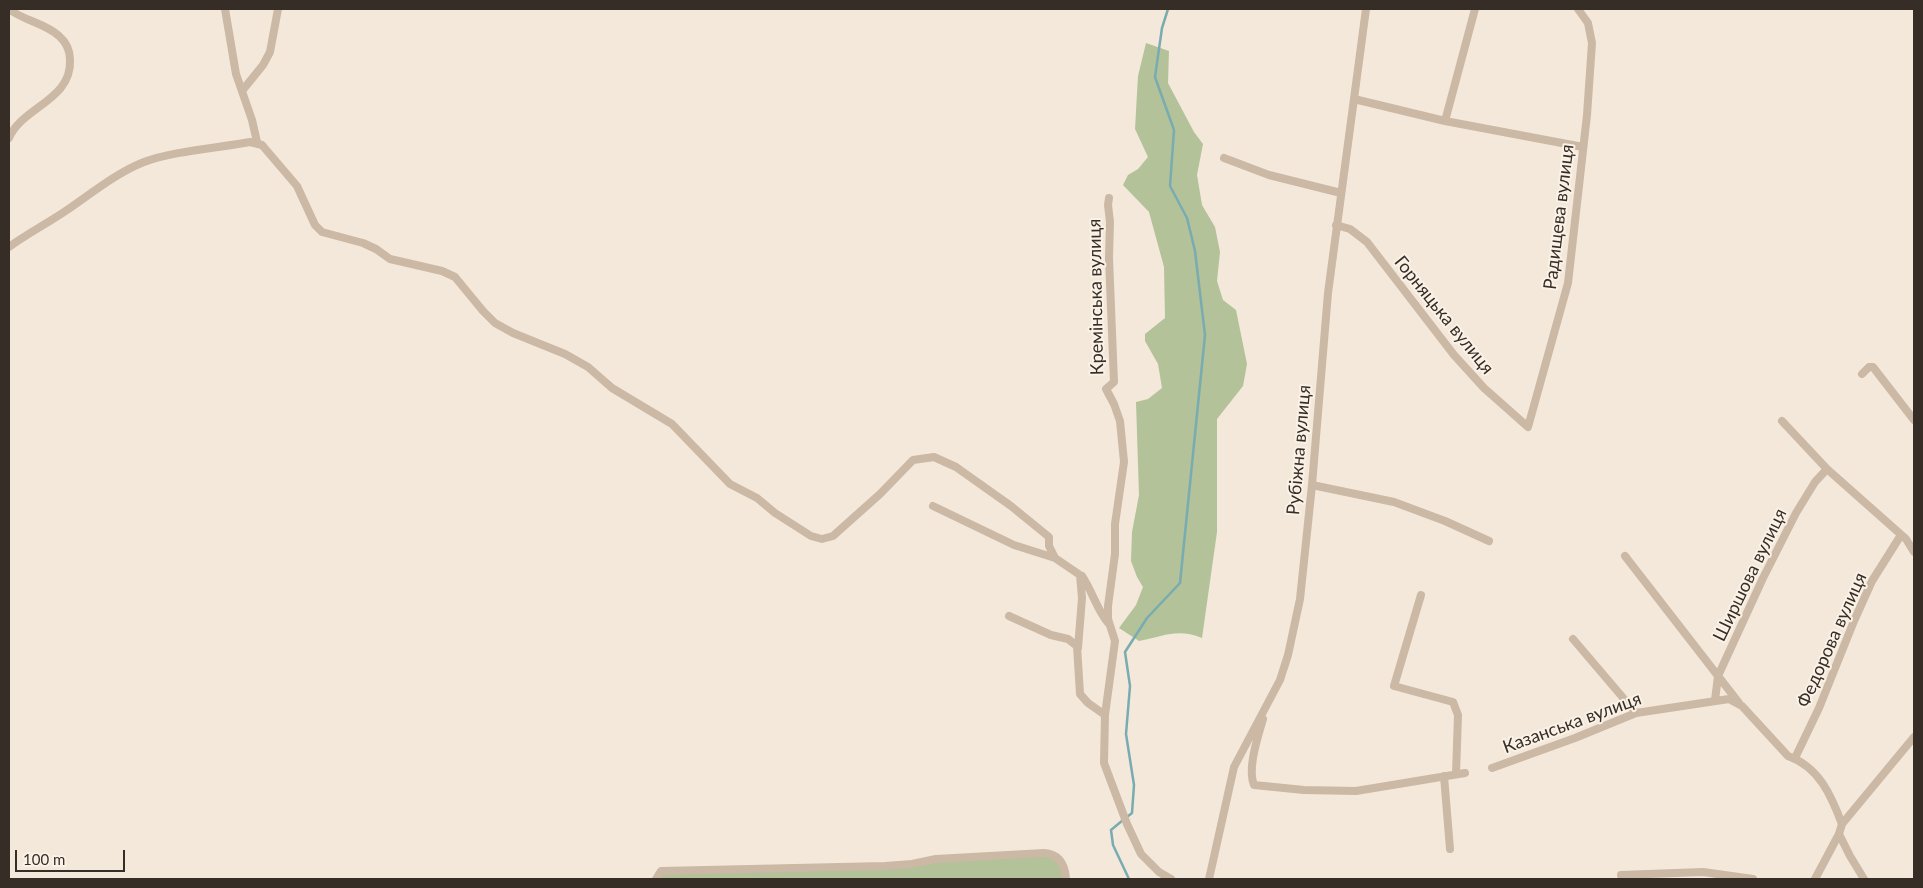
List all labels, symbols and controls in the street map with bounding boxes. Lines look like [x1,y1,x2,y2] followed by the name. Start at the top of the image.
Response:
[1539,143,1579,291] street label: Радищева вулиця
[1084,219,1108,375] street label: Кремінська вулиця
[1390,251,1498,379] street label: Горняцька вулиця
[1283,384,1315,516] street label: Рубіжна вулиця
[1709,505,1791,645] street label: Ширшова вулиця
[1793,569,1871,711] street label: Федорова вулиця
[1500,688,1644,758] street label: Казанська вулиця
[18,840,128,872] scale bar
[23,850,65,868] text: 100 m

